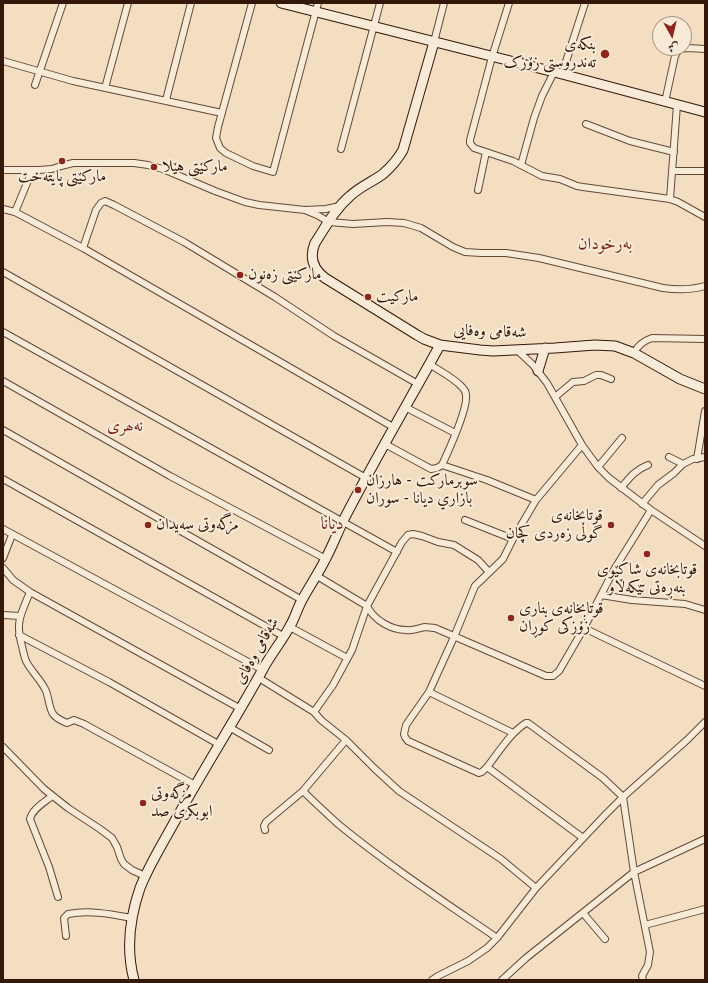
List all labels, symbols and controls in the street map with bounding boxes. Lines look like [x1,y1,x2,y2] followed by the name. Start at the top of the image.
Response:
[652,16,692,56] north arrow
[503,35,596,73] place label: بنکەی تەندروستی زۆزک
[667,40,680,55] text: ش
[599,48,611,60] marker: بنکەی تەندروستی زۆزک
[57,156,67,166] marker: مارکێتی پایتەخت
[162,157,228,177] place label: مارکێتی هێلا
[149,162,159,172] marker: مارکێتی هێلا
[18,167,106,187] place label: مارکێتی پایتەخت
[578,235,632,255] district label: بەرخودان
[248,265,321,285] place label: مارکێتی زەنون
[235,270,245,280] marker: مارکێتی زەنون
[376,287,419,307] place label: ماركيت
[363,292,373,302] marker: ماركيت
[453,321,527,343] street label: شەقامی وەفایی
[107,417,143,437] district label: نەھری
[366,471,478,509] place label: سوبرماركت - هارزان بازاري ديانا - سوران
[353,485,363,495] marker: سوبرماركت - هارزان بازاري ديانا - سوران
[506,506,603,544] place label: قوتابخانەی گوڵی زەردی کچان
[320,514,344,536] district label: دیانا
[156,515,239,535] place label: مزگەوتی سەیدان
[143,520,153,530] marker: مزگەوتی سەیدان
[606,520,616,530] marker: قوتابخانەی گوڵی زەردی کچان
[642,549,652,559] marker: قوتابخانەی شاکێوی بنەڕەتی تێکەڵاو
[597,560,697,598] place label: قوتابخانەی شاکێوی بنەڕەتی تێکەڵاو
[519,599,604,637] place label: قوتابخانەی بناری زۆزکی کوڕان
[506,613,516,623] marker: قوتابخانەی بناری زۆزکی کوڕان
[230,614,284,688] street label: شەقامی وەفای
[151,784,212,822] place label: مزگەوتی ابوبکری صد
[138,798,148,808] marker: مزگەوتی ابوبکری صد

